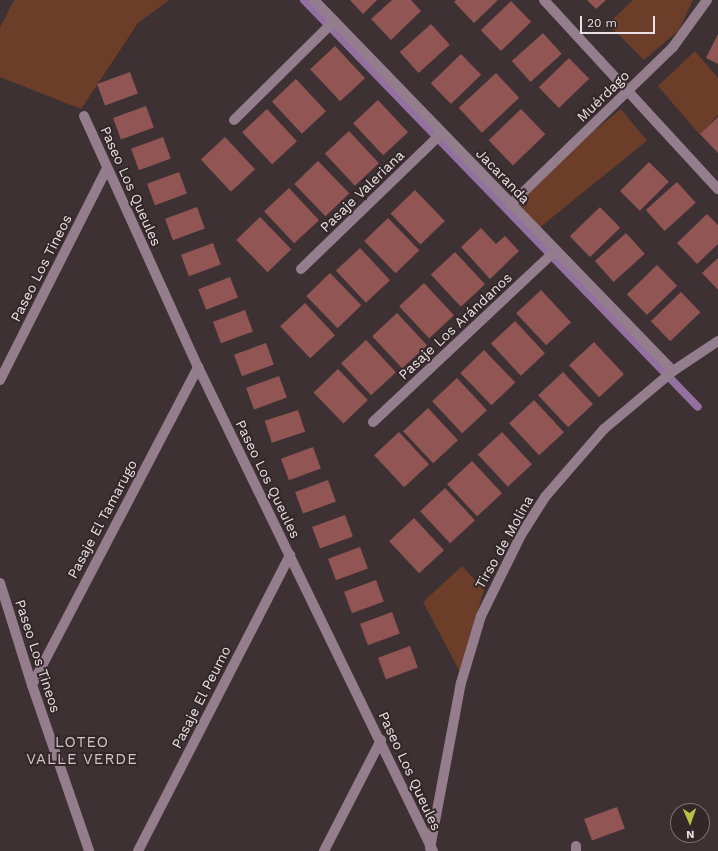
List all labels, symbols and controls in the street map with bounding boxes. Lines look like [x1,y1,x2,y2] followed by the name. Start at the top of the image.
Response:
[582,8,657,34] scale bar
[587,16,617,30] text: 20 m
[573,67,633,125] street label: Muérdago
[97,123,165,249] street label: Paseo Los Queules
[473,145,533,207] street label: Jacaranda
[316,146,408,236] street label: Pasaje Valeriana
[7,211,75,325] street label: Paseo Los Tineos
[395,269,515,383] street label: Pasaje Los Arándanos
[232,417,304,541] street label: Paseo Los Queules
[63,456,141,582] street label: Pasaje El Tamarugo
[471,492,537,592] street label: Tirso de Molina
[12,597,64,715] street label: Paseo Los Tineos
[168,643,234,751] street label: Pasaje El Peumo
[375,709,445,833] street label: Paseo Los Queules
[26,733,138,768] district label: LOTEO VALLE VERDE
[670,803,710,843] north arrow
[686,828,695,841] text: N

